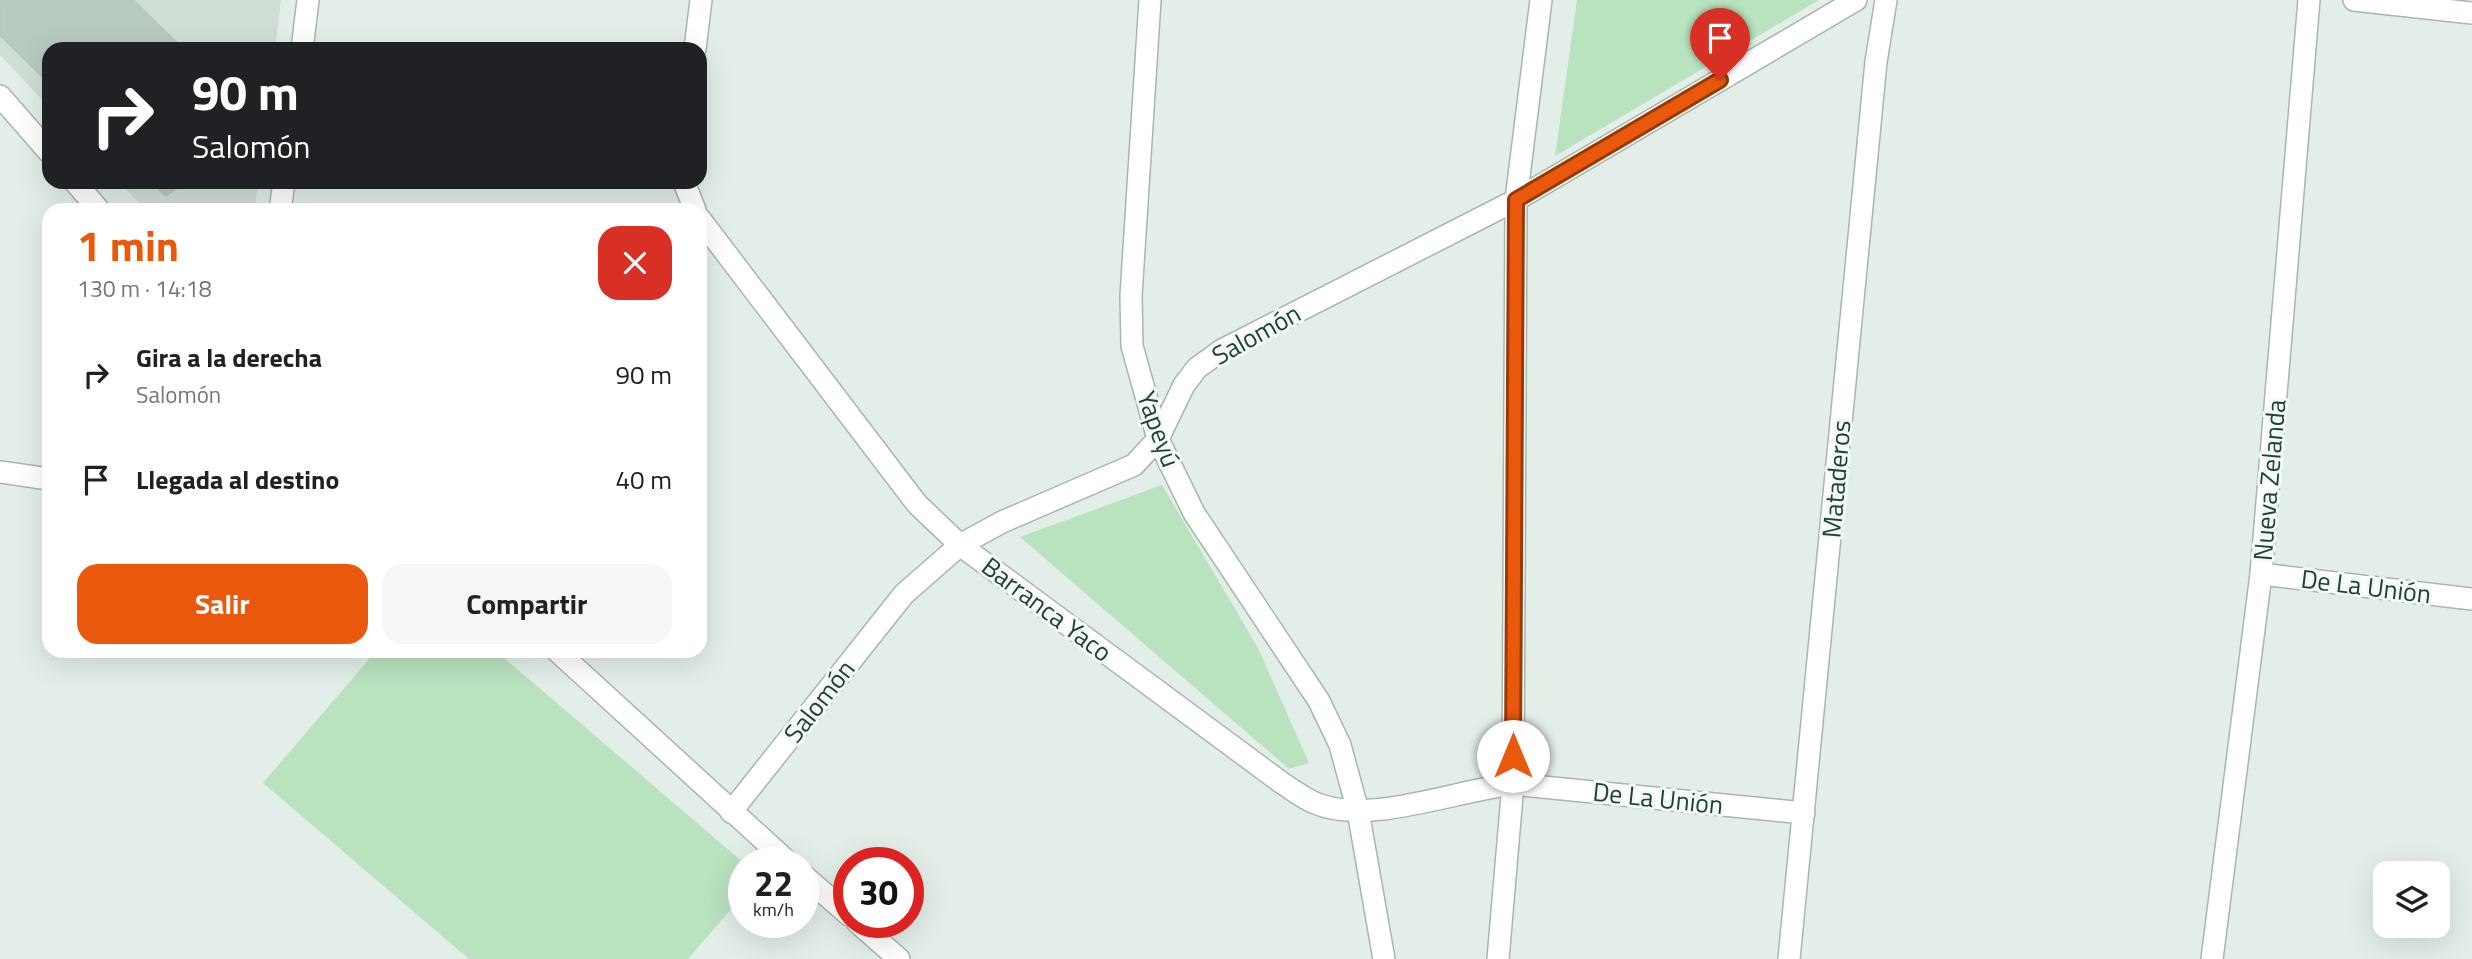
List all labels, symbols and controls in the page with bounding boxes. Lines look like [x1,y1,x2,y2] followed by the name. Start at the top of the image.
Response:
[1690,8,1750,80] pin
[1701,19,1739,57] icon: arrive
[192,54,299,129] text: 90 m
[77,70,168,161] icon: right
[192,122,311,170] text: Salomón
[77,213,179,277] text: 1 min
[598,226,672,300] button: close
[77,271,212,306] text: 130 m · 14:18
[1204,294,1308,374] street label: Salomón
[136,338,322,377] text: Gira a la derecha
[615,355,672,394] text: 90 m
[77,356,115,394] icon: right
[136,377,221,412] text: Salomón
[1127,386,1191,472] street label: Yapeyú
[2243,398,2295,562] street label: Nueva Zelanda
[1811,418,1861,540] street label: Mataderos
[136,460,339,499] text: Llegada al destino
[615,460,672,499] text: 40 m
[77,461,115,499] icon: arrive
[974,547,1120,671] street label: Barranca Yaco
[2299,559,2433,613] street label: De La Unión
[77,564,368,644] button: Salir
[382,564,672,644] button: Compartir
[774,651,864,751] street label: Salomón
[1476,719,1550,793] position arrow
[1591,772,1725,824] street label: De La Unión
[833,847,924,938] speed limit sign: 30
[754,856,793,910] text: 22
[2373,861,2450,938] map controls
[2373,861,2450,938] button: layers
[753,896,794,923] text: km/h

